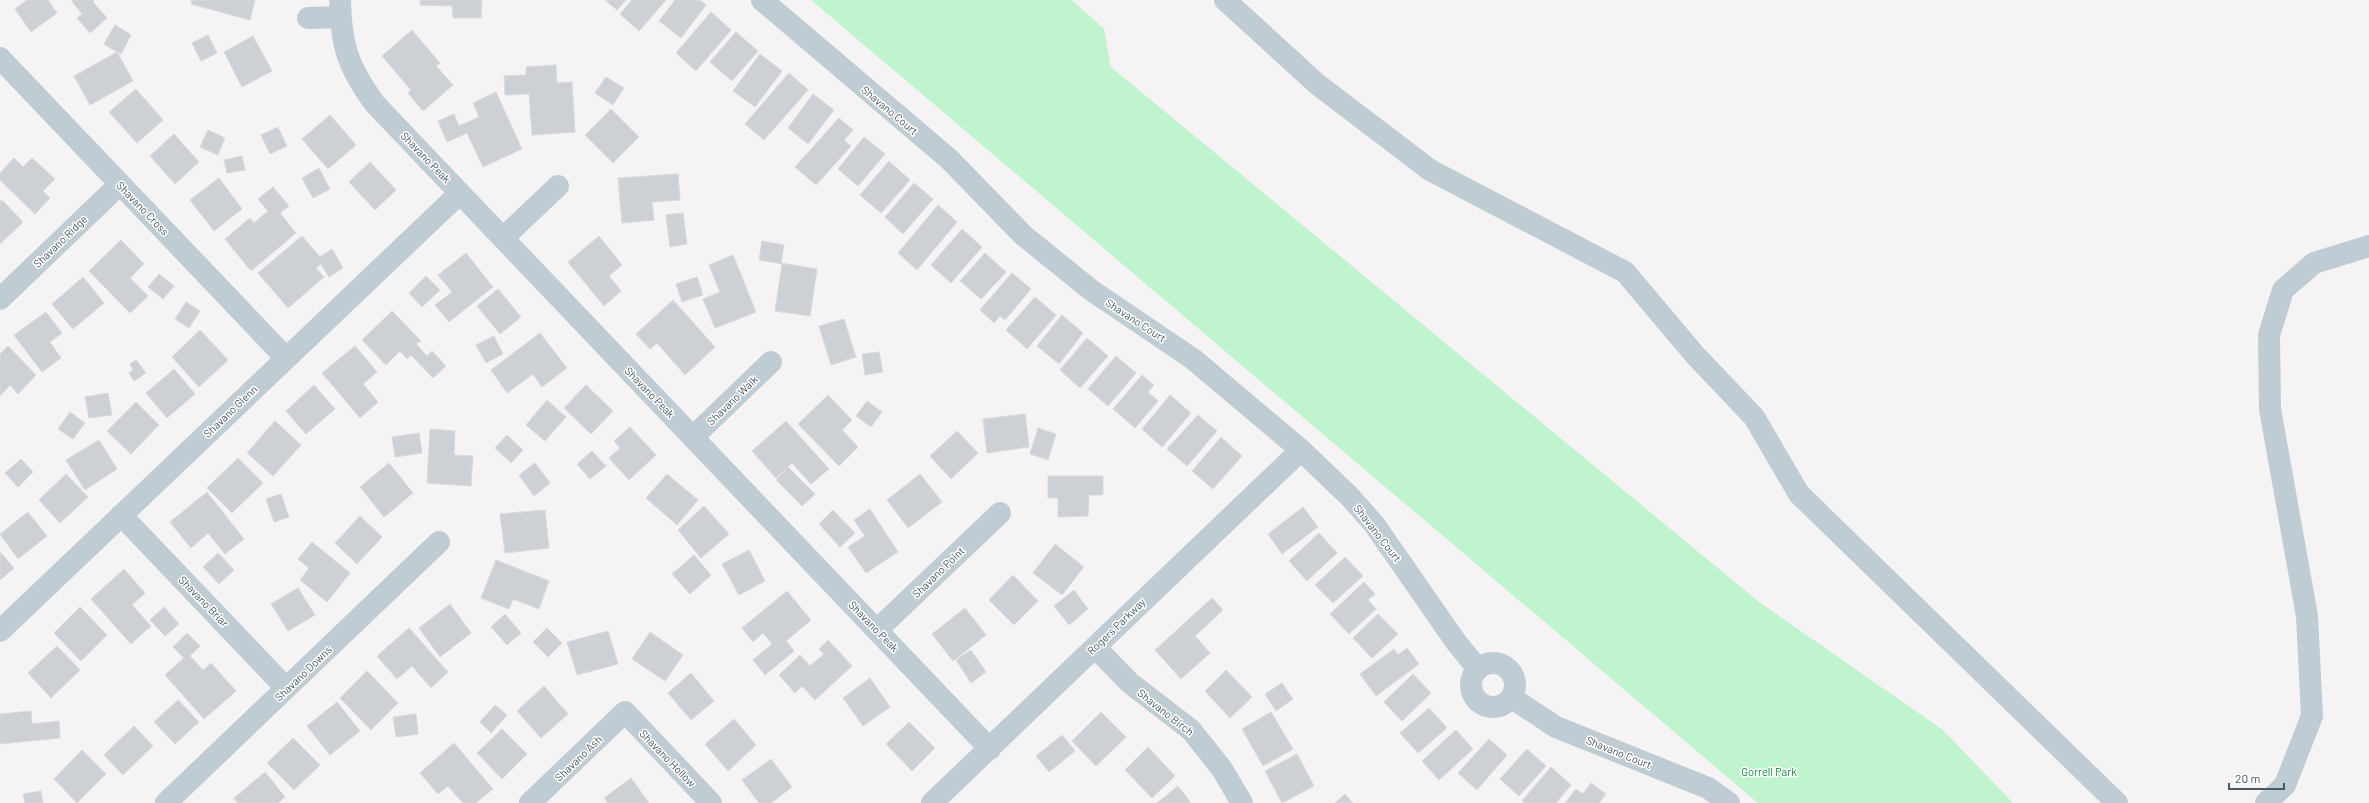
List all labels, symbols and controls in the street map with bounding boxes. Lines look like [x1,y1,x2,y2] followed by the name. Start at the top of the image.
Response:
[859,83,921,137] street label: Shavano Court
[398,129,454,186] street label: Shavano Peak
[114,178,172,238] street label: Shavano Cross
[30,212,90,270] street label: Shavano Ridge
[1103,296,1169,344] street label: Shavano Court
[622,364,678,421] street label: Shavano Peak
[704,372,760,427] street label: Shavano Walk
[200,382,260,440] street label: Shavano Glenn
[1352,502,1404,564] street label: Shavano Court
[909,544,967,600] street label: Shavano Point
[176,573,232,629] street label: Shavano Briar
[1084,595,1148,657] street label: Rogers Parkway
[846,598,902,655] street label: Shavano Peak
[272,642,334,704] street label: Shavano Downs
[1135,686,1197,738] street label: Shavano Birch
[637,727,699,789] street label: Shavano Hollow
[552,732,604,784] street label: Shavano Ash
[1584,733,1654,771] street label: Shavano Court
[1741,765,1797,778] park label: Gorrell Park
[2229,765,2284,791] scale bar
[2235,771,2261,785] text: 20 m

